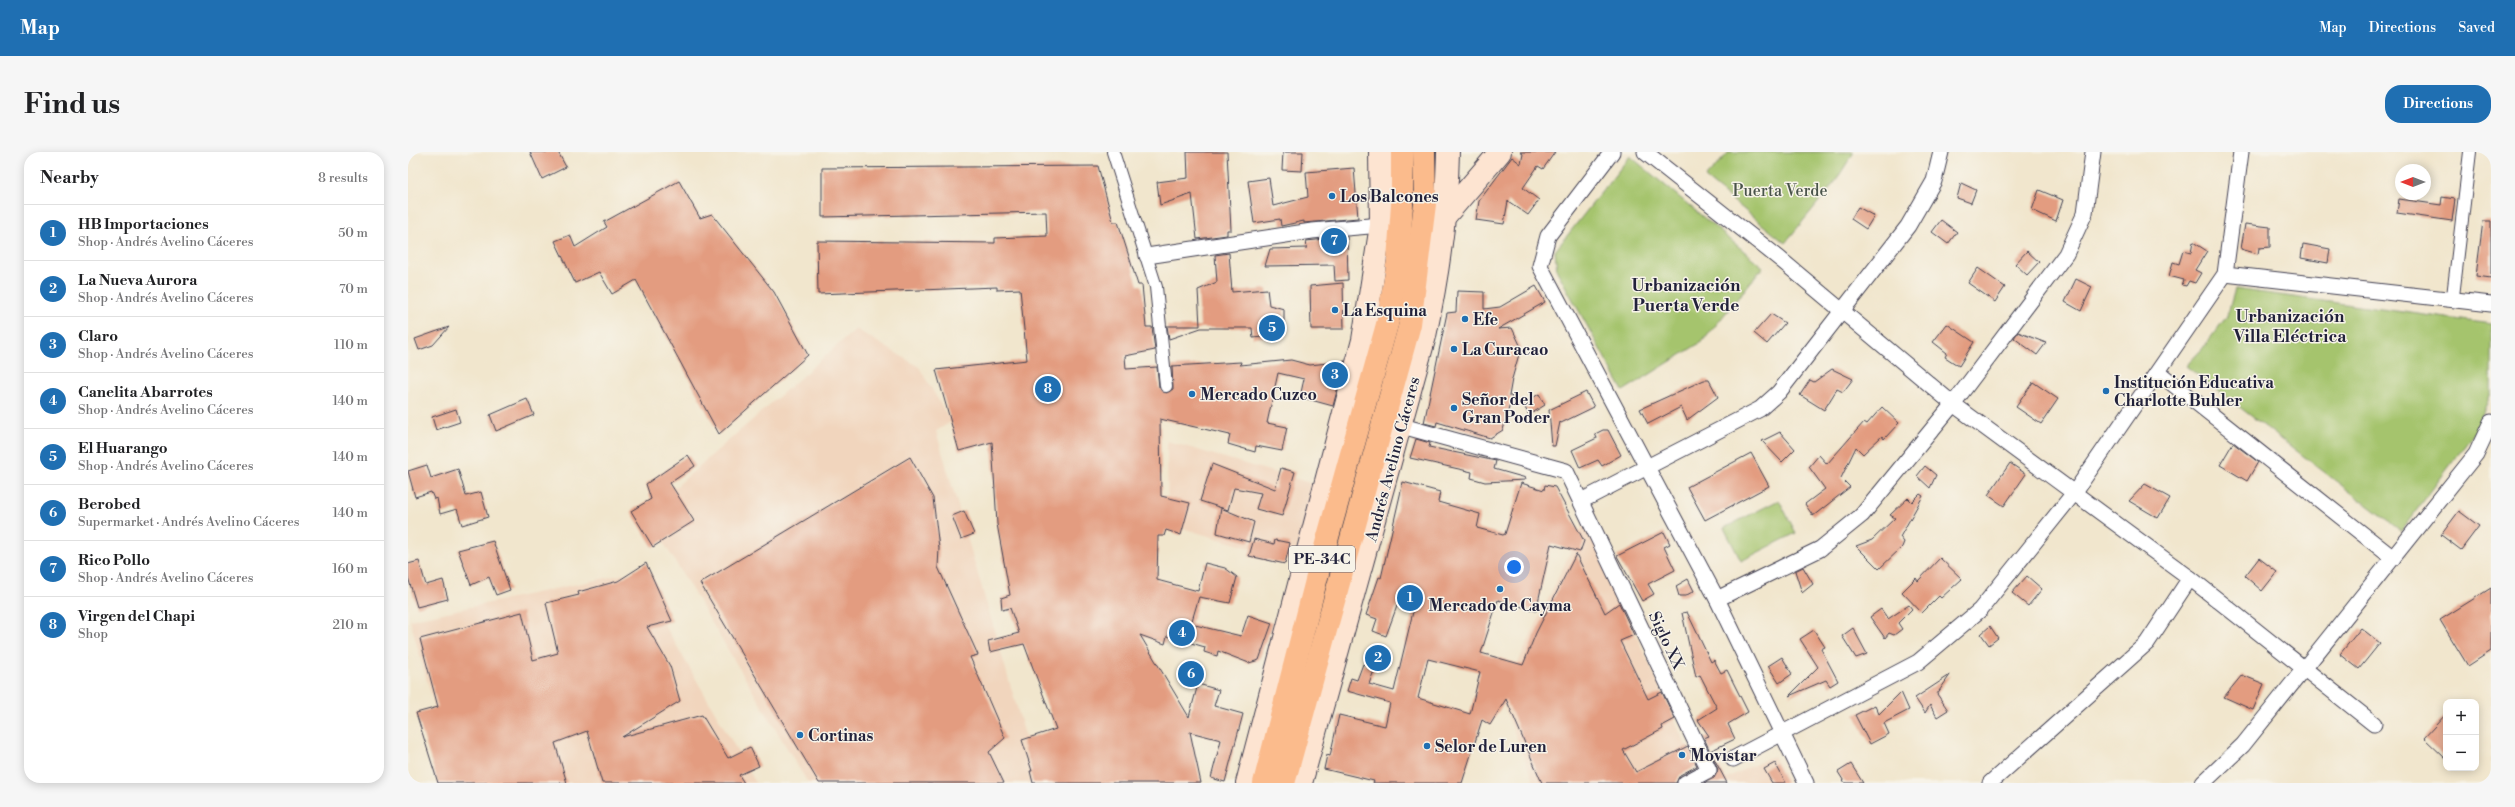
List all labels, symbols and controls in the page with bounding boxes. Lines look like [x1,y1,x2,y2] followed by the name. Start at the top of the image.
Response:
[20,16,60,40] text: Map
[2319,19,2347,37] text: Map
[2369,19,2436,37] text: Directions
[2458,19,2495,37] text: Saved
[2385,85,2491,123] button: Directions
[24,87,120,122] text: Find us
[2395,164,2431,200] north arrow
[40,167,99,189] text: Nearby
[318,170,368,186] text: 8 results
[1732,181,1828,201] park label: Puerta Verde
[1340,187,1439,207] place label: Los Balcones
[1327,191,1337,201] marker: Los Balcones
[78,215,209,234] text: HB Importaciones
[50,225,56,241] text: 1
[338,225,368,241] text: 50 m
[1321,226,1347,256] pin: 7
[78,234,253,250] text: Shop · Andrés Avelino Cáceres
[78,271,197,290] text: La Nueva Aurora
[1632,275,1741,317] district label: Urbanización Puerta Verde
[49,281,57,297] text: 2
[339,281,368,297] text: 70 m
[78,290,253,306] text: Shop · Andrés Avelino Cáceres
[1343,301,1427,321] place label: La Esquina
[1330,305,1340,315] marker: La Esquina
[2233,306,2347,348] district label: Urbanización Villa Eléctrica
[1473,310,1498,330] place label: Efe
[1259,313,1285,343] pin: 5
[1460,314,1470,324] marker: Efe
[78,327,118,346] text: Claro
[49,337,57,353] text: 3
[334,337,368,353] text: 110 m
[1462,340,1548,360] place label: La Curacao
[1449,344,1459,354] marker: La Curacao
[78,346,253,362] text: Shop · Andrés Avelino Cáceres
[1322,360,1348,390] pin: 3
[2114,373,2274,411] place label: Institución Educativa Charlotte Buhler
[1035,374,1061,404] pin: 8
[1361,375,1425,545] street label: Andrés Avelino Cáceres
[78,383,213,402] text: Canelita Abarrotes
[1200,385,1317,405] place label: Mercado Cuzco
[2101,386,2111,396] marker: Institución Educativa Charlotte Buhler
[1187,389,1197,399] marker: Mercado Cuzco
[1462,390,1550,428] place label: Señor del Gran Poder
[49,393,57,409] text: 4
[332,393,368,409] text: 140 m
[78,402,253,418] text: Shop · Andrés Avelino Cáceres
[1449,403,1459,413] marker: Señor del Gran Poder
[78,439,168,458] text: El Huarango
[49,449,57,465] text: 5
[332,449,368,465] text: 140 m
[78,458,253,474] text: Shop · Andrés Avelino Cáceres
[78,495,141,514] text: Berobed
[49,505,57,521] text: 6
[332,505,368,521] text: 140 m
[78,514,300,530] text: Supermarket · Andrés Avelino Cáceres
[1289,546,1355,572] road number: PE-34C
[78,551,150,570] text: Rico Pollo
[1504,557,1524,577] your location
[49,561,57,577] text: 7
[332,561,368,577] text: 160 m
[78,570,253,586] text: Shop · Andrés Avelino Cáceres
[1397,583,1423,613] pin: 1
[1495,584,1505,594] marker: Mercado de Cayma
[1429,596,1572,616] place label: Mercado de Cayma
[78,607,195,626] text: Virgen del Chapi
[1644,608,1689,674] street label: Siglo XX
[49,617,57,633] text: 8
[333,617,368,633] text: 210 m
[1169,618,1195,648] pin: 4
[78,626,108,642] text: Shop
[1365,643,1391,673] pin: 2
[1178,659,1204,689] pin: 6
[2443,699,2479,771] map controls
[2443,699,2479,735] button: +
[808,726,874,746] place label: Cortinas
[795,730,805,740] marker: Cortinas
[2443,735,2479,771] button: −
[1435,737,1547,757] place label: Selor de Luren
[1422,741,1432,751] marker: Selor de Luren
[1690,746,1757,766] place label: Movistar
[1677,750,1687,760] marker: Movistar

